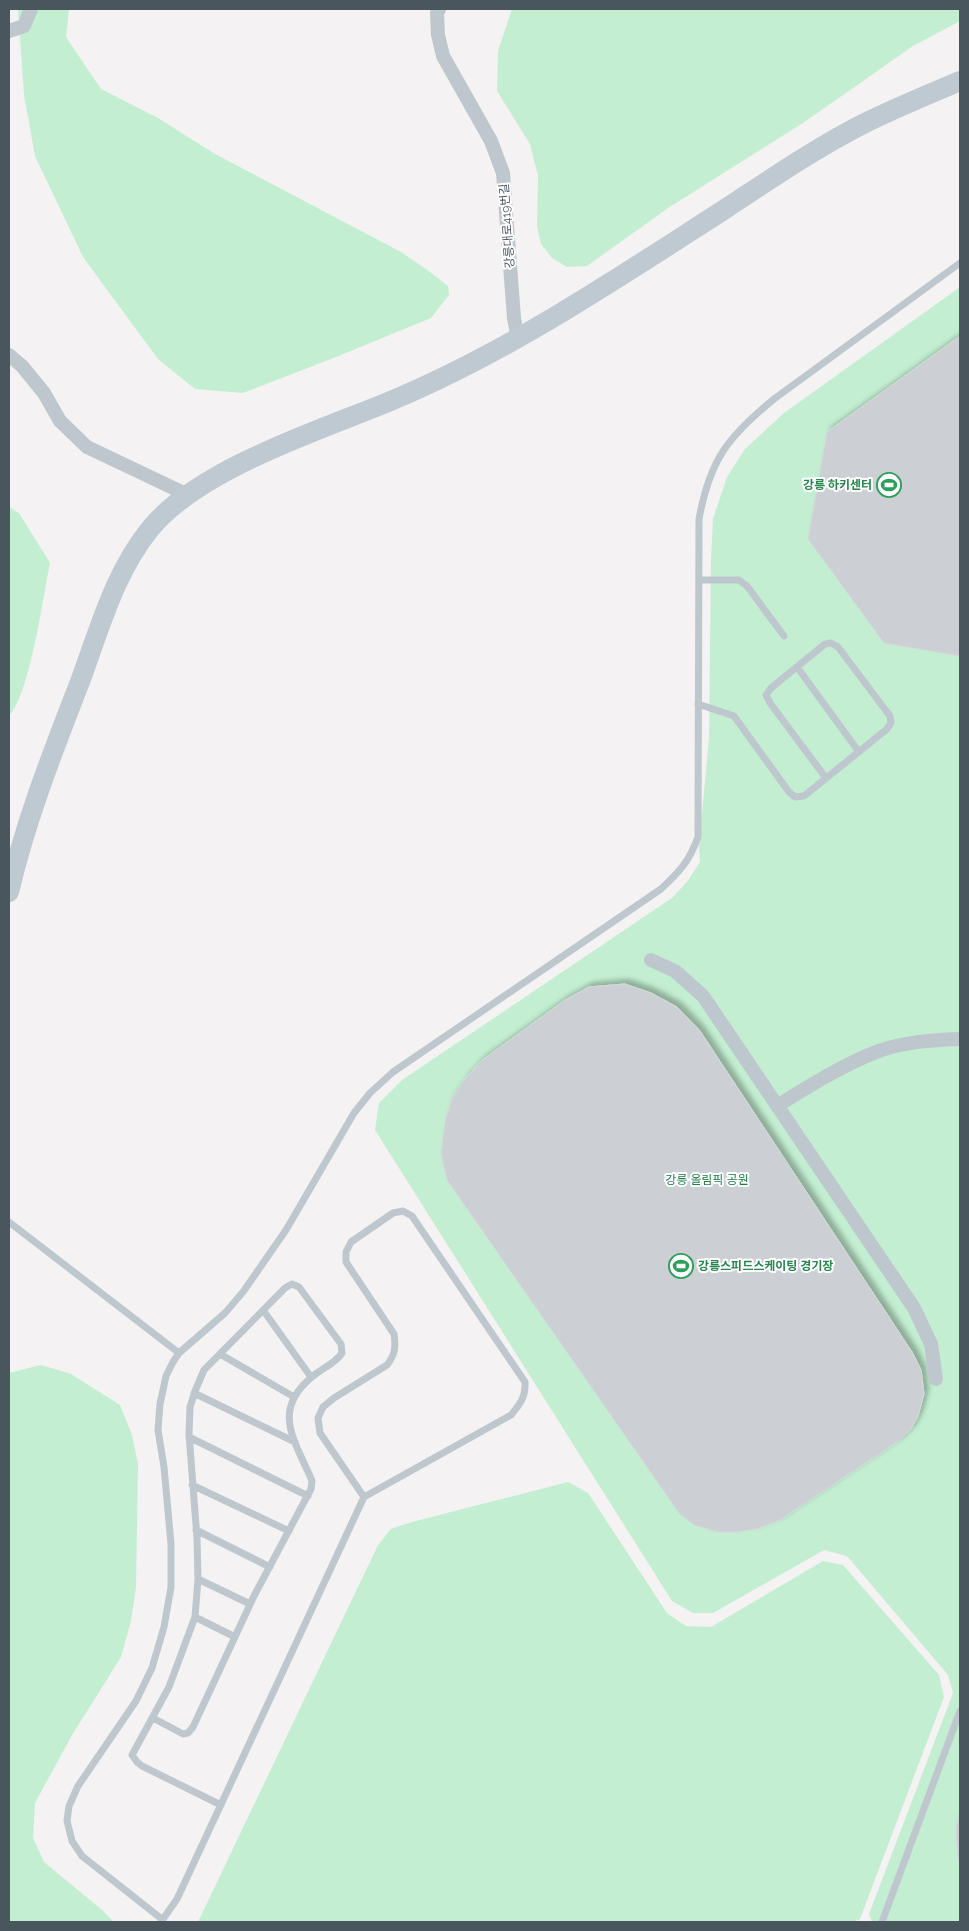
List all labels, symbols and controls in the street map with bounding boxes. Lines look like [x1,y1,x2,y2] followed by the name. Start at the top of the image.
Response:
[497,183,517,269] street label: 강릉대로419번길
[876,472,902,498] sports icon: 강릉 하키센터
[803,478,872,492] place label: 강릉 하키센터
[665,1173,749,1187] park label: 강릉 올림픽 공원
[668,1253,694,1279] sports icon: 강릉스피드스케이팅 경기장
[698,1259,833,1273] place label: 강릉스피드스케이팅 경기장

